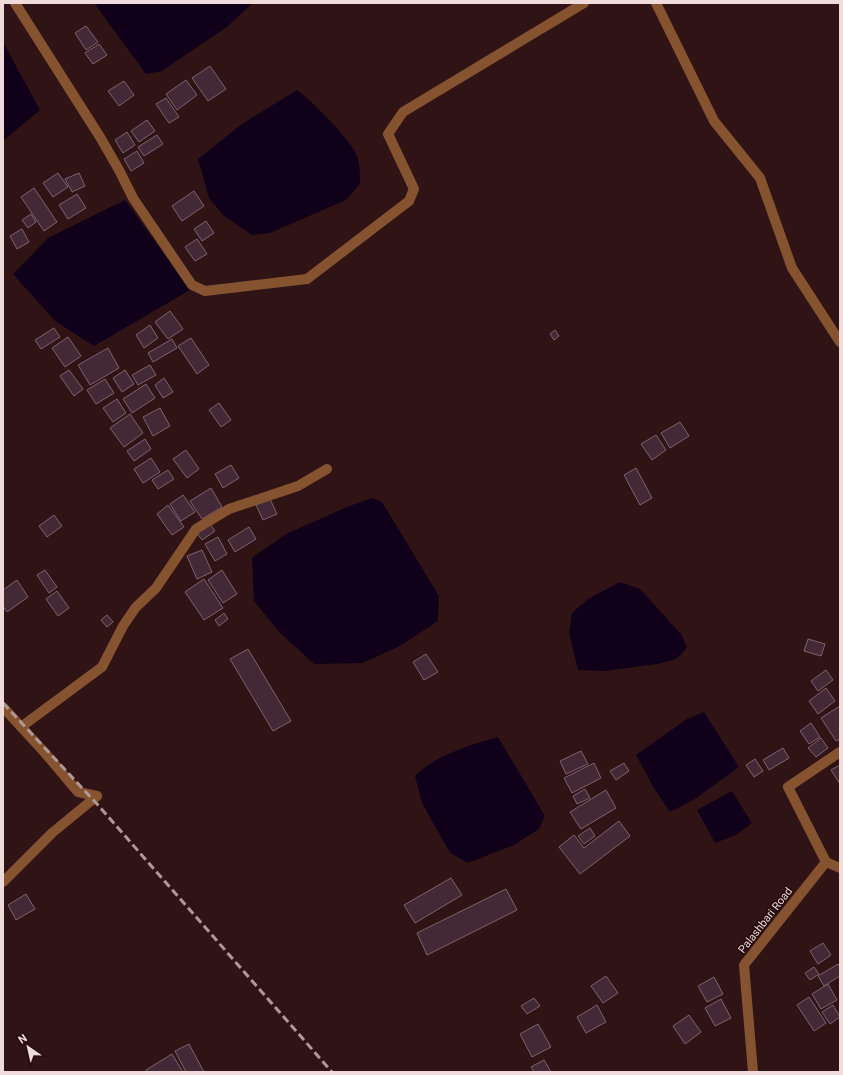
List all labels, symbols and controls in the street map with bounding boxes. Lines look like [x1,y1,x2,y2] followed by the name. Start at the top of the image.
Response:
[736,885,795,956] street label: Palashbari Road
[8,1027,48,1067] north arrow
[16,1031,30,1047] text: N

